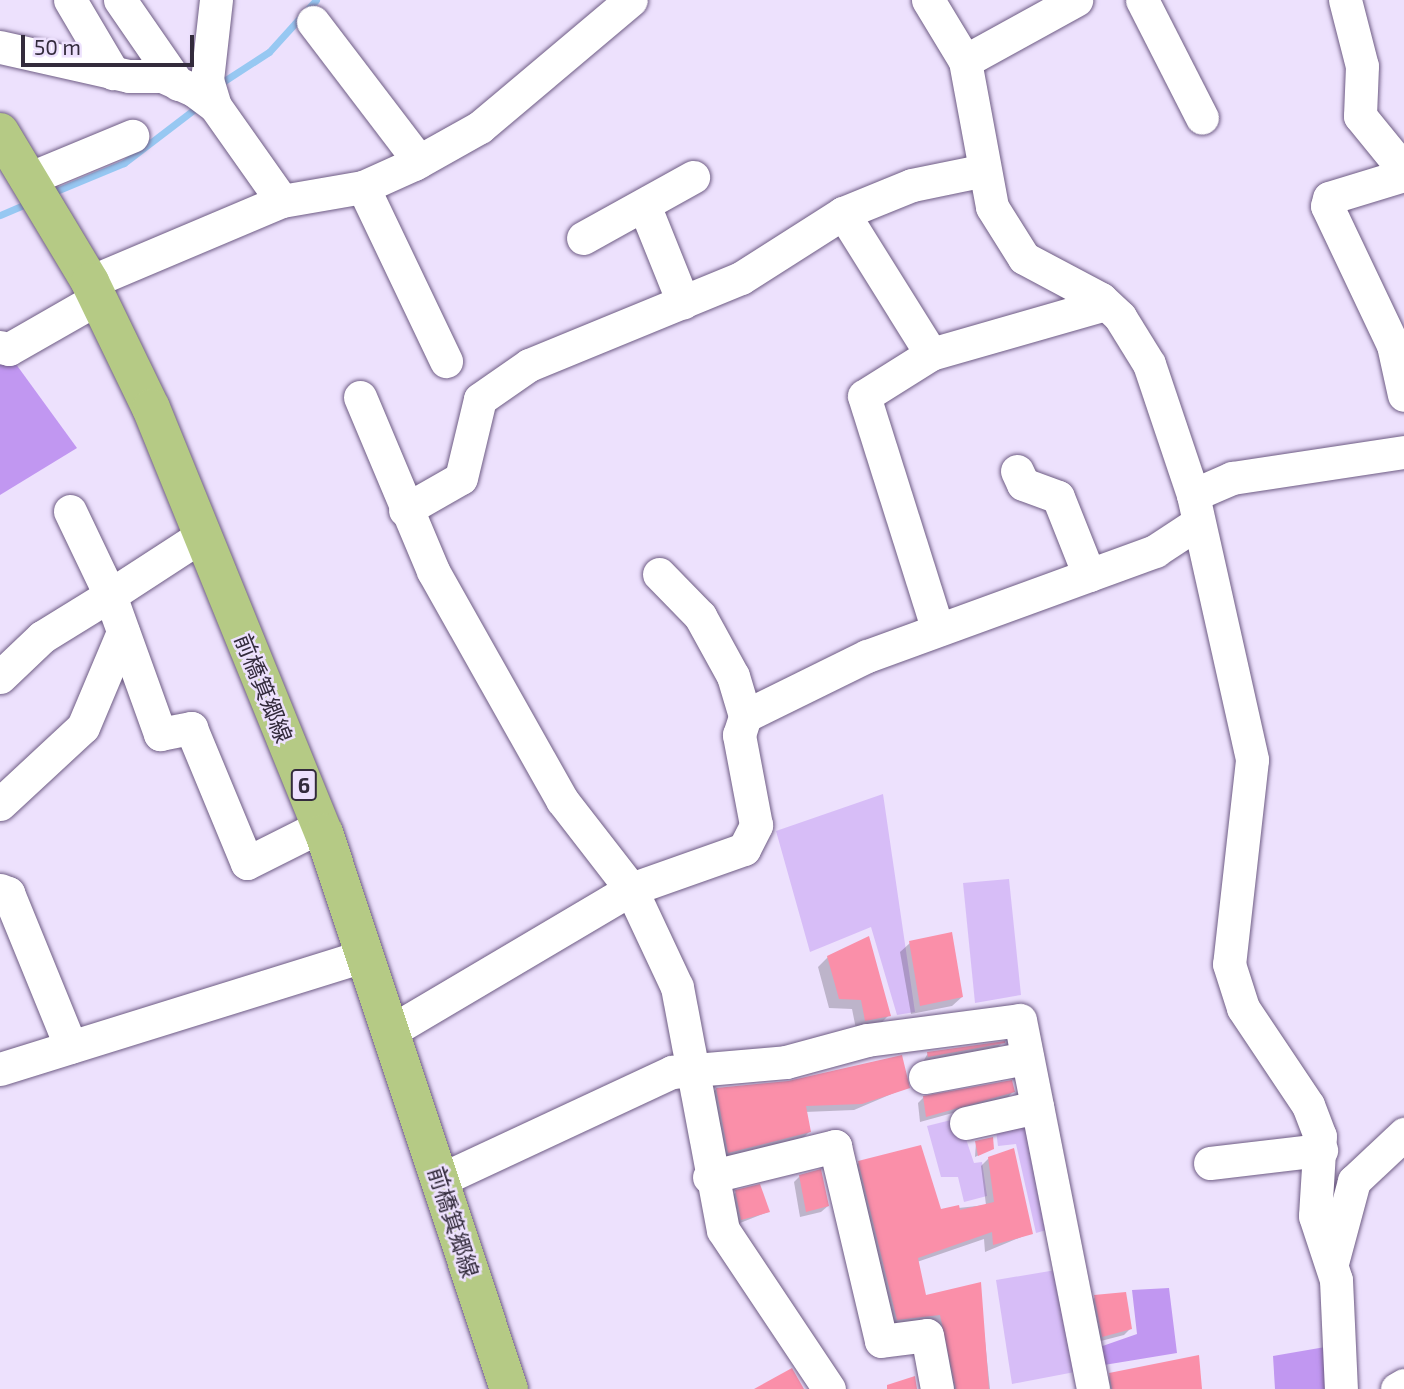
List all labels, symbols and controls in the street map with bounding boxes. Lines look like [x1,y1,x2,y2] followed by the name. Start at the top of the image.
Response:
[24,21,198,65] scale bar
[34,34,81,59] text: 50 m
[230,630,298,746] street label: 前橋箕郷線
[290,768,318,802] road number: 6
[423,1163,485,1281] street label: 前橋箕郷線

